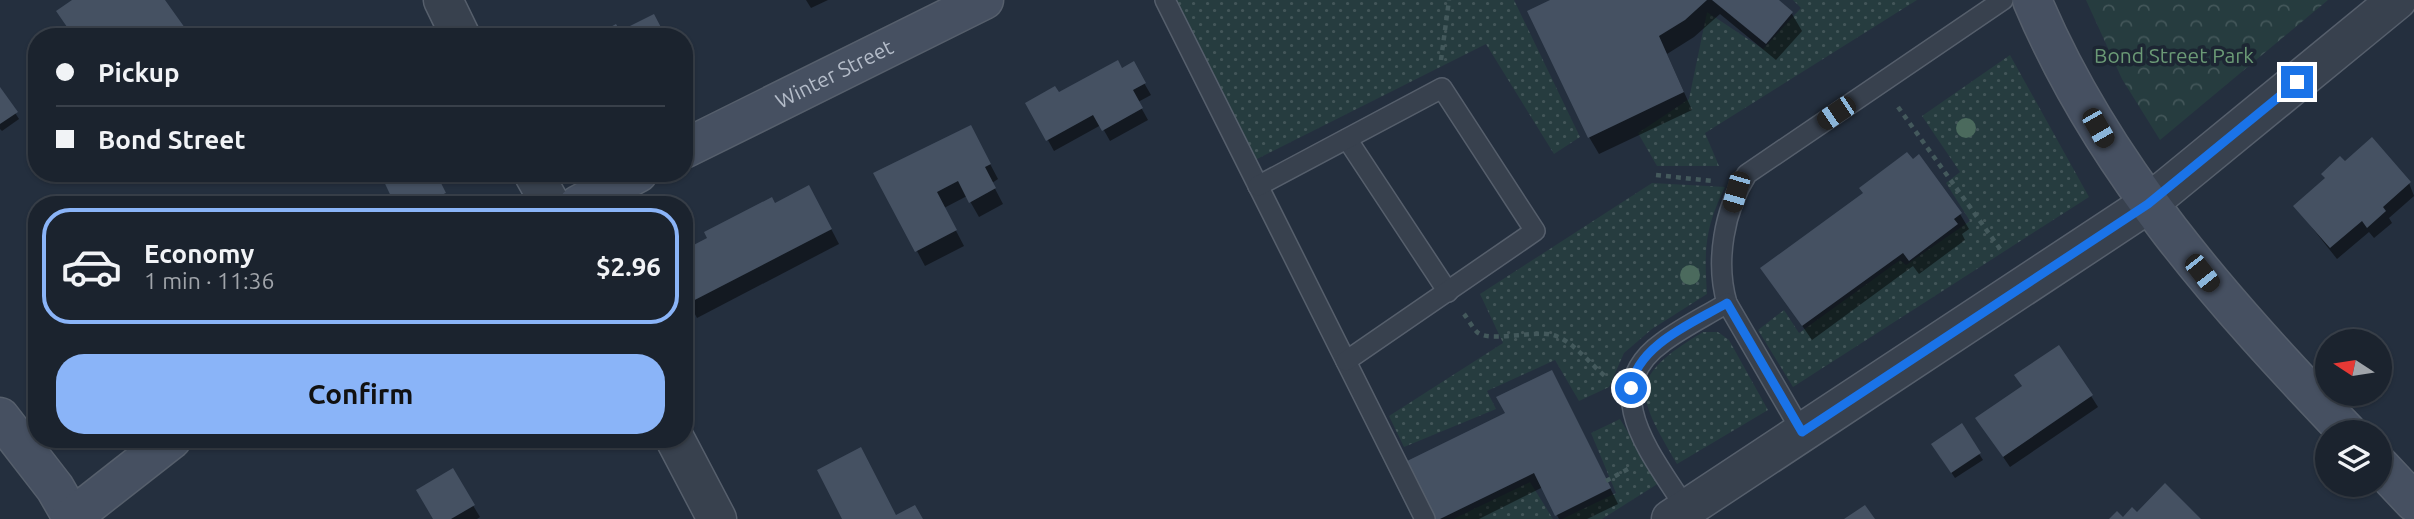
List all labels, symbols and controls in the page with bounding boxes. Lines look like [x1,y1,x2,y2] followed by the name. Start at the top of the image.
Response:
[771,34,897,113] street label: Winter Street
[2094,43,2254,67] park label: Bond Street Park
[98,58,180,87] text: Pickup
[2281,66,2313,98] route end
[1813,93,1860,133] car
[2079,105,2118,151] car
[98,125,245,154] text: Bond Street
[1721,169,1752,215] car
[60,235,123,298] icon: car
[144,239,254,268] text: Economy
[2181,250,2224,296] car
[596,252,661,281] text: $2.96
[144,268,275,293] text: 1 min · 11:36
[2315,329,2392,406] north arrow
[2315,329,2392,497] map controls
[56,354,665,434] button: Confirm
[1615,372,1647,404] route start
[2315,420,2392,497] button: layers

